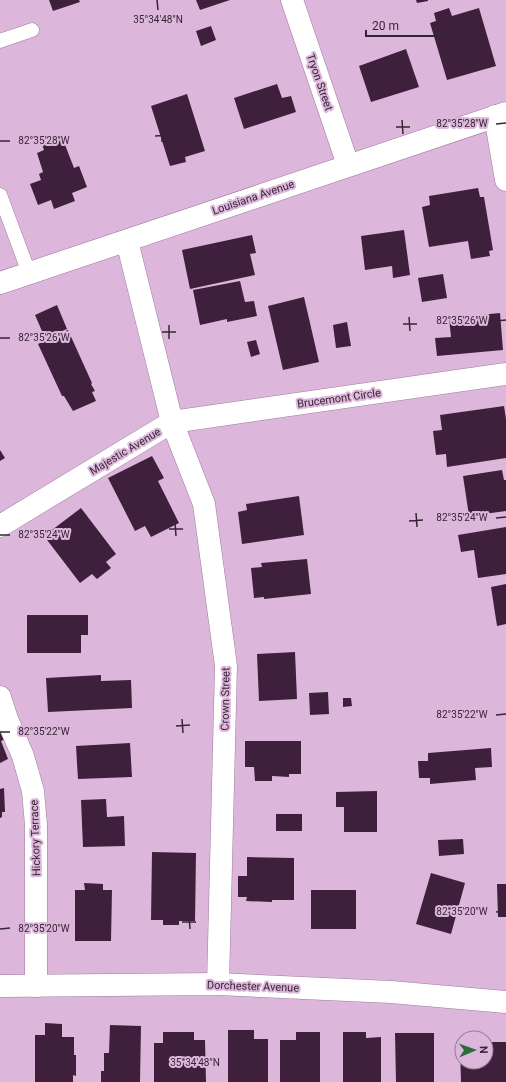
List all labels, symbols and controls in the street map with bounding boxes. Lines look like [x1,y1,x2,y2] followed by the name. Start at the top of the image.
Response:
[366,12,444,38] scale bar
[133,14,183,25] text: 35°34'48"N
[372,19,399,33] text: 20 m
[304,52,335,113] street label: Tryon Street
[436,118,488,129] text: 82°35'28"W
[18,135,70,146] text: 82°35'28"W
[210,177,296,218] street label: Louisiana Avenue
[436,315,488,326] text: 82°35'26"W
[18,332,70,343] text: 82°35'26"W
[296,386,382,411] street label: Brucemont Circle
[87,425,163,478] street label: Majestic Avenue
[436,512,488,523] text: 82°35'24"W
[18,529,70,540] text: 82°35'24"W
[218,667,233,731] street label: Crown Street
[436,709,488,720] text: 82°35'22"W
[18,726,70,737] text: 82°35'22"W
[28,799,43,876] street label: Hickory Terrace
[436,906,488,917] text: 82°35'20"W
[18,923,70,934] text: 82°35'20"W
[207,978,299,995] street label: Dorchester Avenue
[454,1030,494,1070] north arrow
[477,1046,490,1054] text: N
[170,1057,220,1068] text: 35°34'48"N

